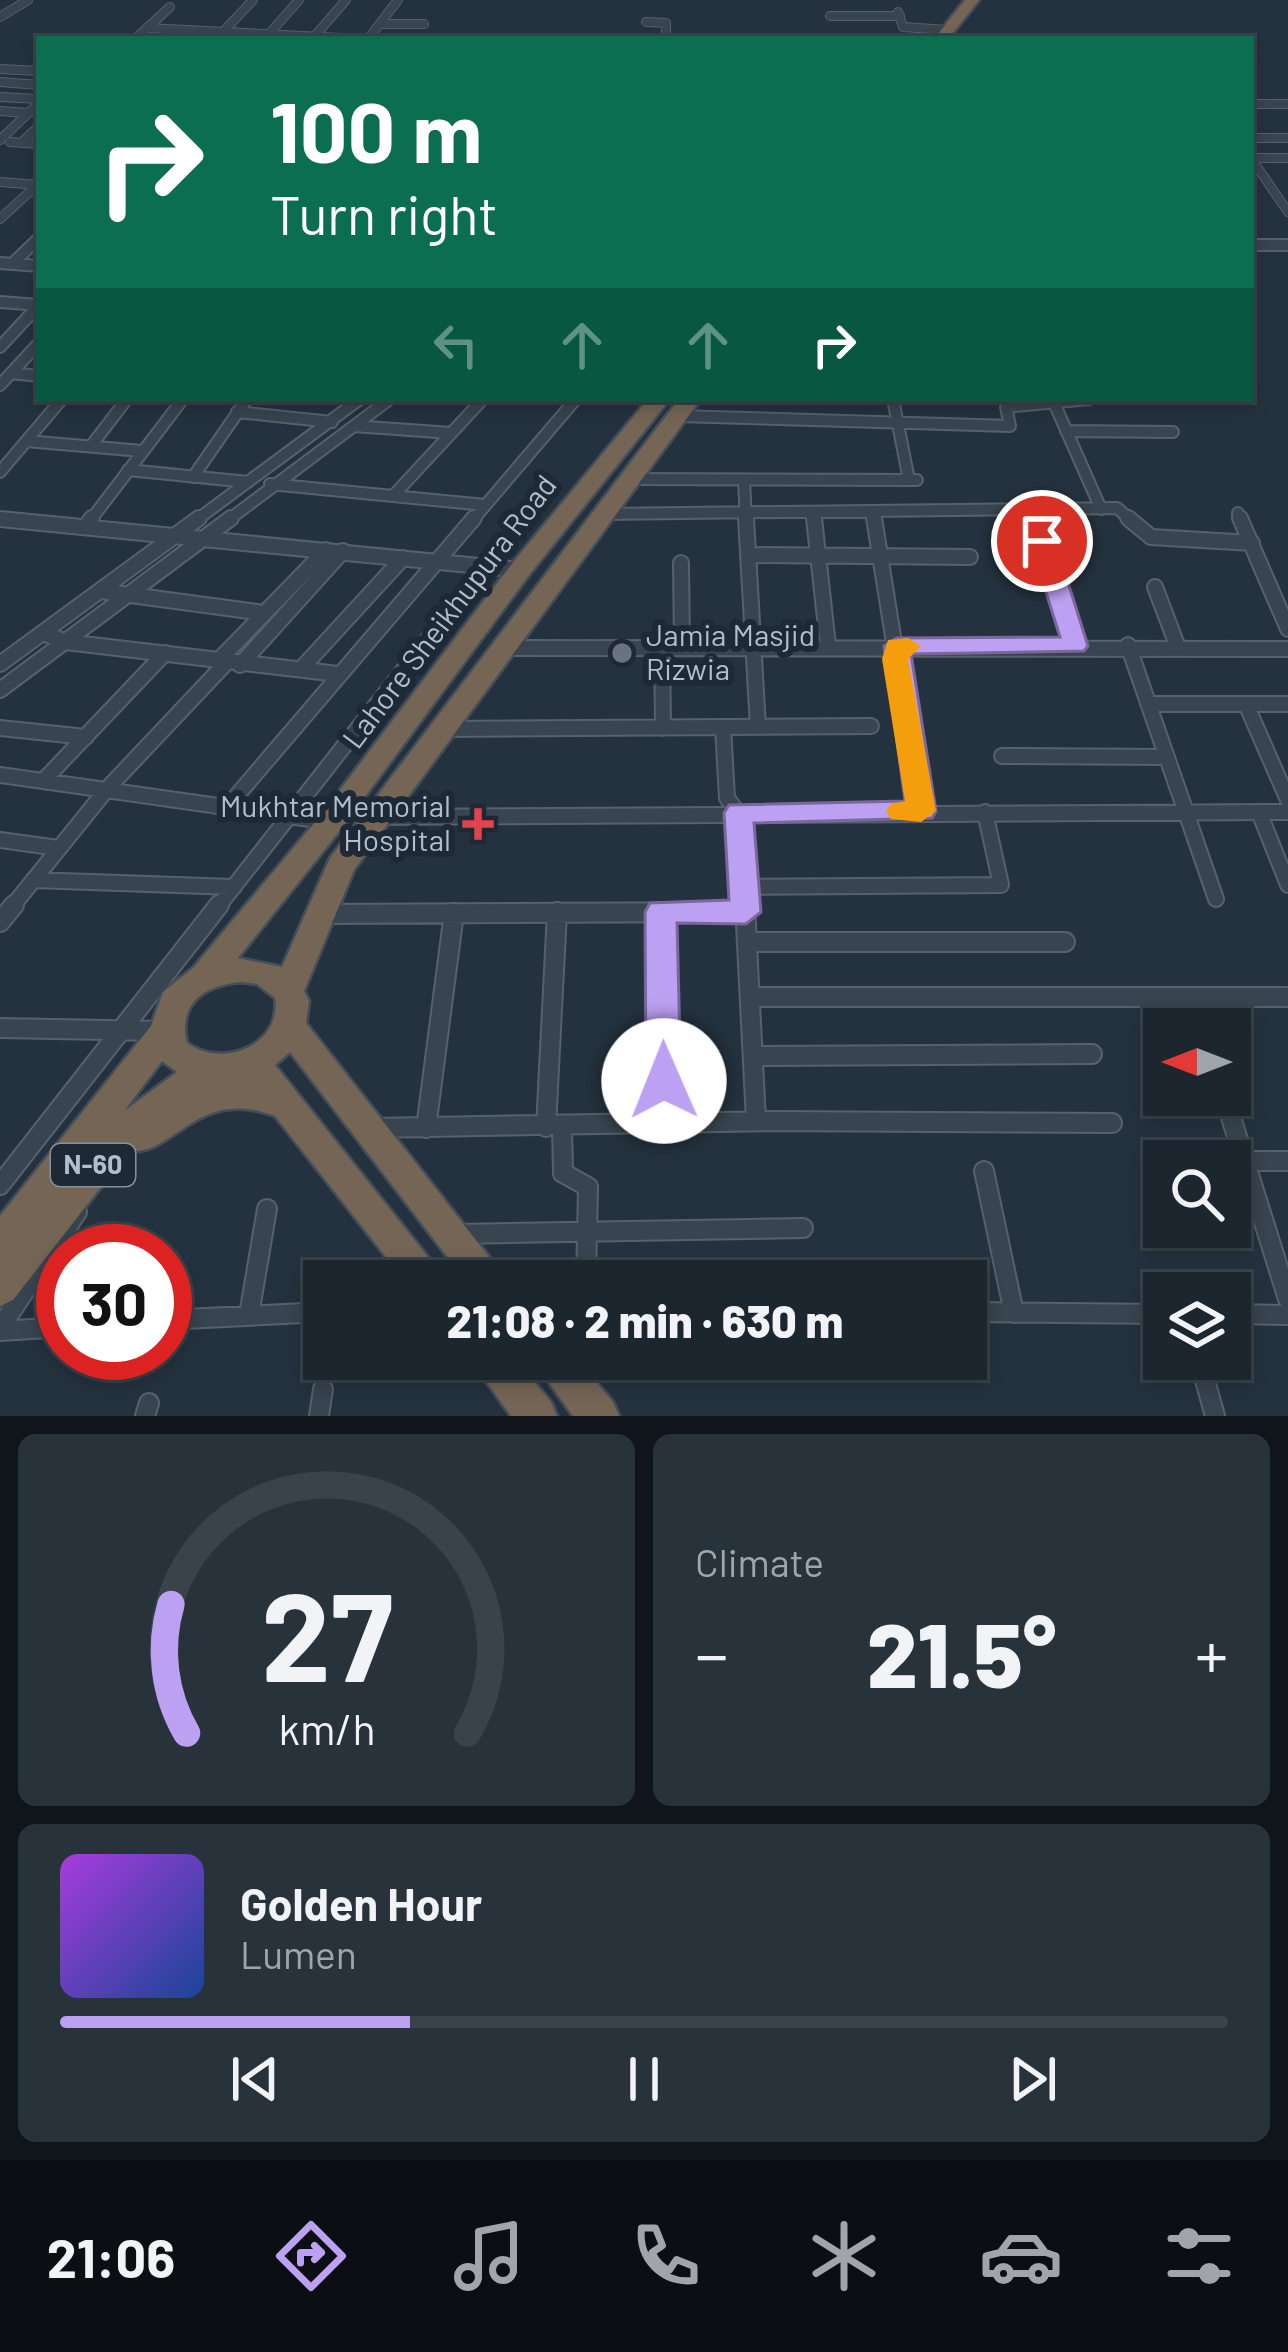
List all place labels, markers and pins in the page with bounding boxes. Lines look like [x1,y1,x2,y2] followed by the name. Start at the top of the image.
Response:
[991,490,1093,592] pin
[646,616,815,686] place label: Jamia Masjid Rizwia
[609,640,635,666] marker: Jamia Masjid Rizwia
[220,787,451,857] place label: Mukhtar Memorial Hospital
[462,808,494,840] marker: Mukhtar Memorial Hospital

